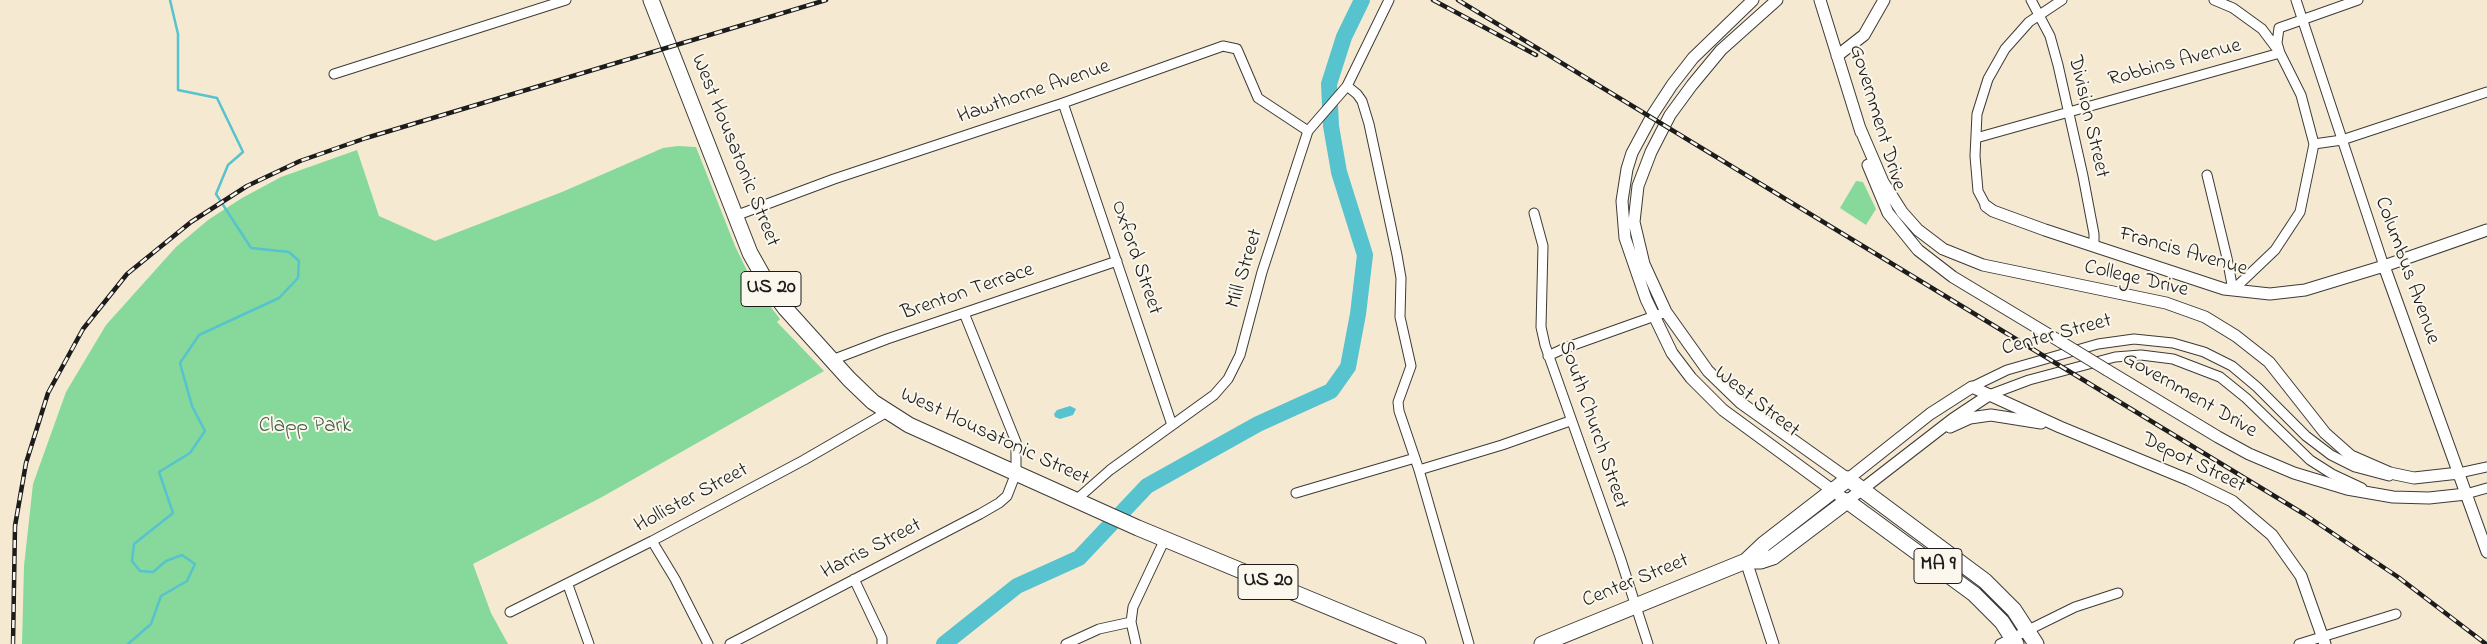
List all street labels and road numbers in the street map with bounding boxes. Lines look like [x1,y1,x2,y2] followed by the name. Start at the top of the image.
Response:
[2106,34,2244,94] street label: Robbins Avenue
[1842,42,1910,194] street label: Government Drive
[684,51,784,251] street label: West Housatonic Street
[2061,53,2113,181] street label: Division Street
[954,55,1114,131] street label: Hawthorne Avenue
[2368,194,2444,348] street label: Columbus Avenue
[1104,198,1166,318] street label: Oxford Street
[2116,223,2250,283] street label: Francis Avenue
[1222,226,1270,312] street label: Mill Street
[2081,256,2191,304] street label: College Drive
[898,259,1038,327] street label: Brenton Terrace
[741,272,801,306] road number: US 20
[1999,309,2115,363] street label: Center Street
[1551,338,1633,512] street label: South Church Street
[2117,347,2261,445] street label: Government Drive
[1708,362,1804,444] street label: West Street
[896,383,1092,493] street label: West Housatonic Street
[2137,428,2249,500] street label: Depot Street
[631,458,753,540] street label: Hollister Street
[818,514,926,586] street label: Harris Street
[1914,548,1962,584] road number: MA 9
[1579,549,1693,615] street label: Center Street
[1238,564,1298,600] road number: US 20

